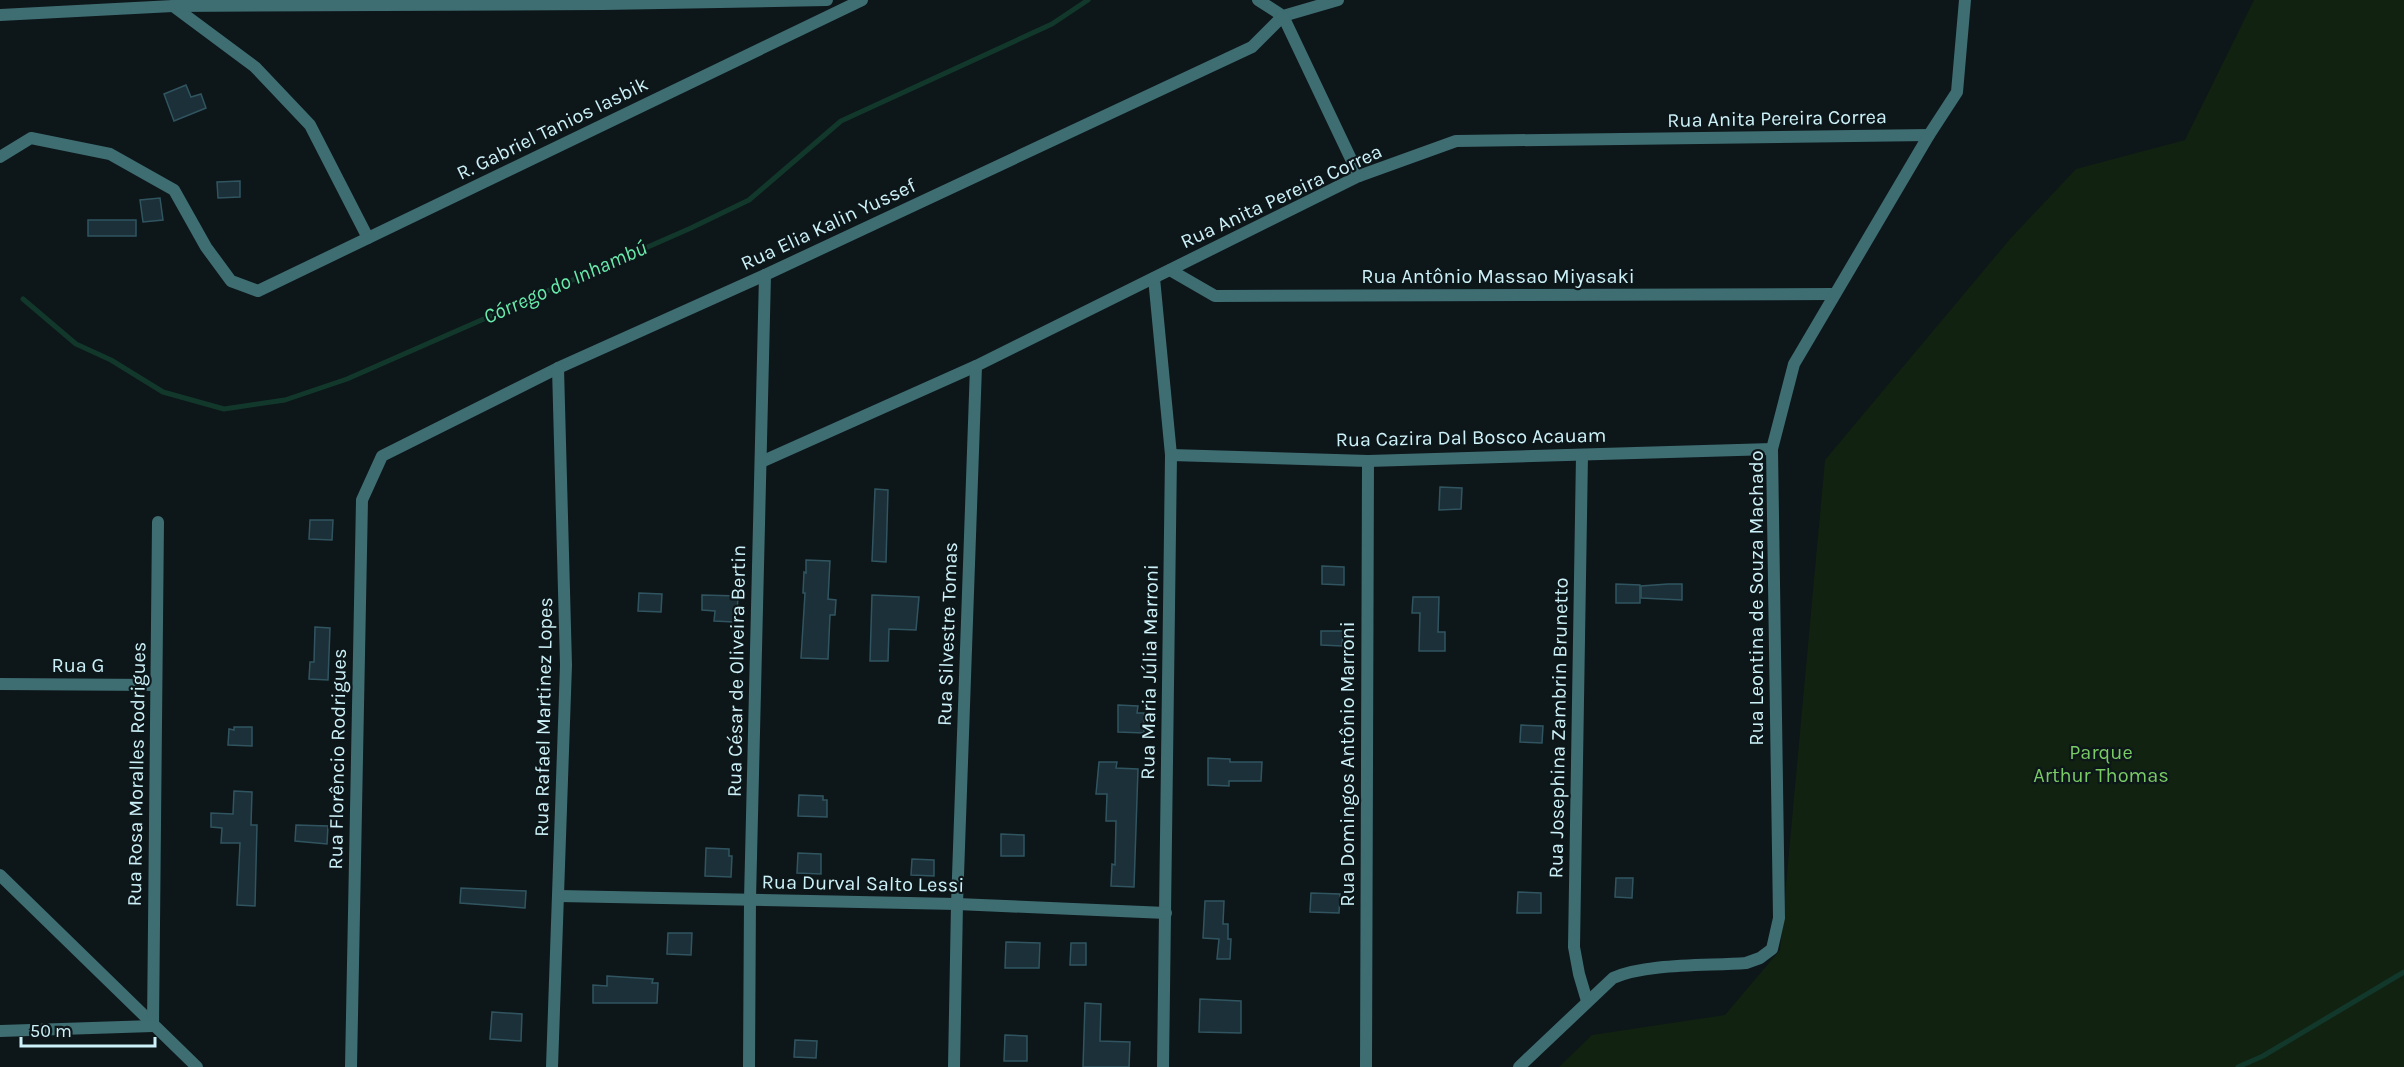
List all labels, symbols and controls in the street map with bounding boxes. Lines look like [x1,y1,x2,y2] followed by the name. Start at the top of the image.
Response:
[453,72,652,185] street label: R. Gabriel Tanios Iasbik
[1667,105,1887,132] street label: Rua Anita Pereira Correa
[1177,140,1386,253] street label: Rua Anita Pereira Correa
[737,174,919,275] street label: Rua Elia Kalin Yussef
[480,235,650,329] water label: Córrego do Inhambú
[1361,265,1635,288] street label: Rua Antônio Massao Miyasaki
[1335,424,1607,451] street label: Rua Cazira Dal Bosco Acauam
[1745,450,1768,746] street label: Rua Leontina de Souza Machado
[933,542,962,726] street label: Rua Silvestre Tomas
[723,545,750,797] street label: Rua César de Oliveira Bertin
[1136,564,1163,780] street label: Rua Maria Júlia Marroni
[1544,577,1573,879] street label: Rua Josephina Zambrin Brunetto
[530,597,557,837] street label: Rua Rafael Martinez Lopes
[1336,621,1359,907] street label: Rua Domingos Antônio Marroni
[123,641,150,907] street label: Rua Rosa Moralles Rodrigues
[324,648,351,870] street label: Rua Florêncio Rodrigues
[52,654,105,677] street label: Rua G
[2033,741,2169,787] park label: Parque Arthur Thomas
[762,870,964,897] street label: Rua Durval Salto Lessi
[21,1010,154,1048] scale bar
[30,1020,72,1042] text: 50 m

